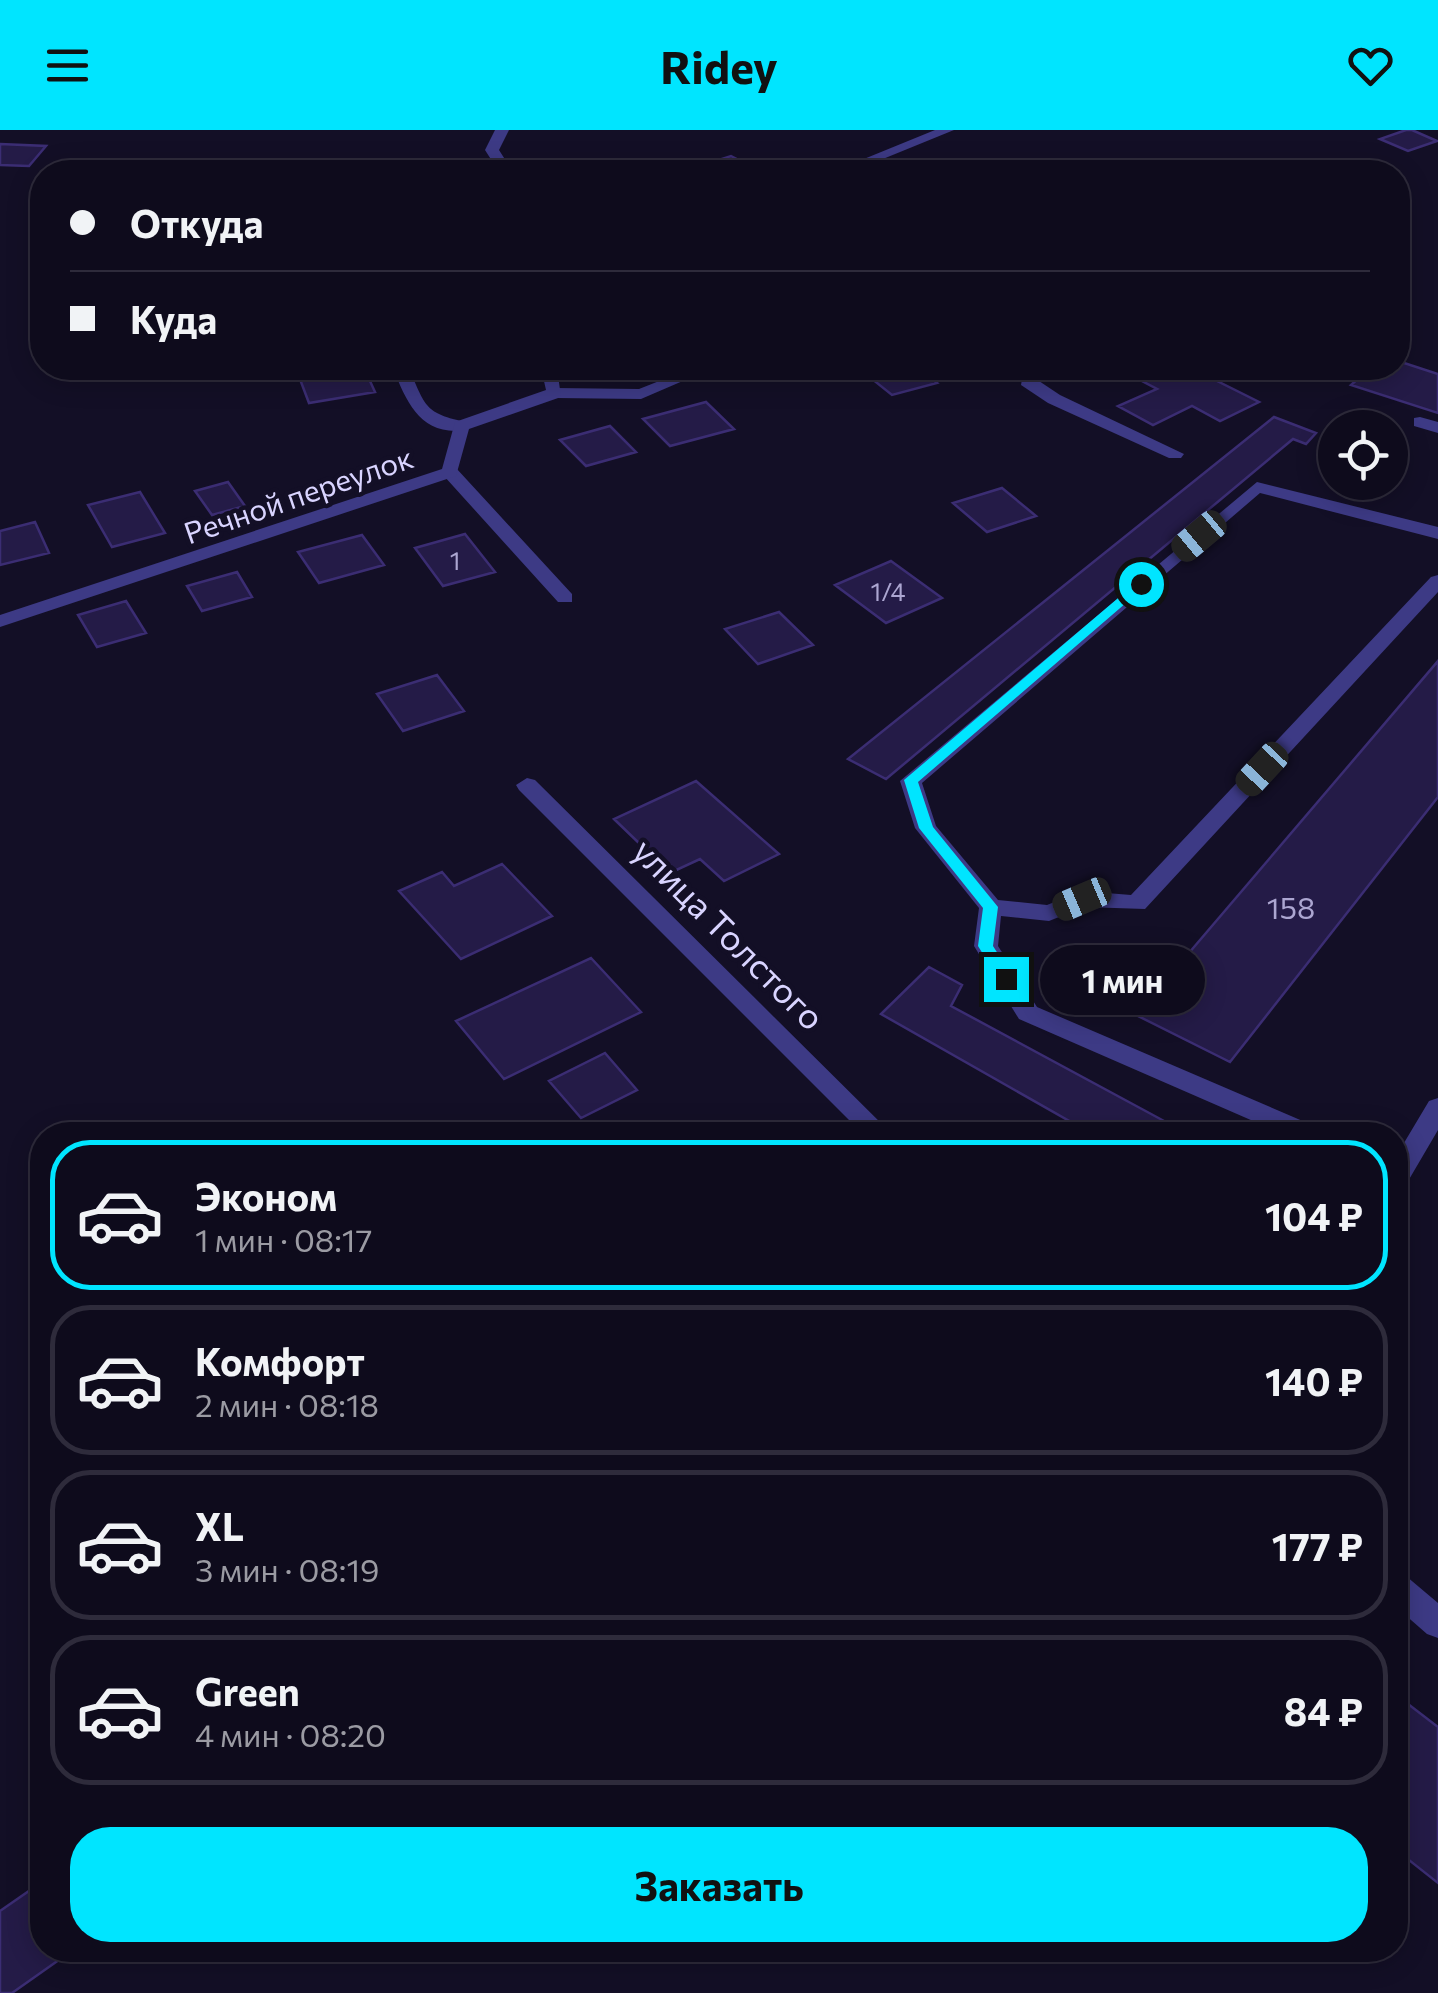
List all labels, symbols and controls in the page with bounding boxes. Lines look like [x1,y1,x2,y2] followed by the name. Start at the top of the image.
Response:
[40,38,95,93] icon: menu
[660,38,778,93] text: Ridey
[1343,38,1398,93] icon: heart
[130,199,263,246] text: Откуда
[130,295,217,342] text: Куда
[1318,410,1408,500] map controls
[1318,410,1408,500] button: locate
[179,437,417,551] street label: Речной переулок
[1166,505,1232,567] car
[450,545,460,575] house number: 1
[1119,562,1164,607] route start
[871,576,905,606] house number: 1/4
[1231,737,1293,801] car
[625,828,835,1038] street label: улица Толстого
[1049,873,1115,925] car
[1267,888,1315,925] house number: 158
[1041,944,1206,1014] callout: 1 мин
[984,957,1029,1002] route end
[1082,960,1163,1000] text: 1 мин
[75,1170,165,1260] icon: car
[195,1172,337,1219] text: Эконом
[1265,1192,1363,1239] text: 104 ₽
[195,1219,372,1259] text: 1 мин · 08:17
[75,1335,165,1425] icon: car
[195,1337,365,1384] text: Комфорт
[1265,1357,1363,1404] text: 140 ₽
[195,1384,379,1424] text: 2 мин · 08:18
[75,1500,165,1590] icon: car
[195,1502,244,1549] text: XL
[1272,1522,1363,1569] text: 177 ₽
[195,1549,380,1589] text: 3 мин · 08:19
[75,1665,165,1755] icon: car
[195,1667,300,1714] text: Green
[1284,1687,1363,1734] text: 84 ₽
[195,1714,386,1754] text: 4 мин · 08:20
[70,1827,1368,1942] button: Заказать

